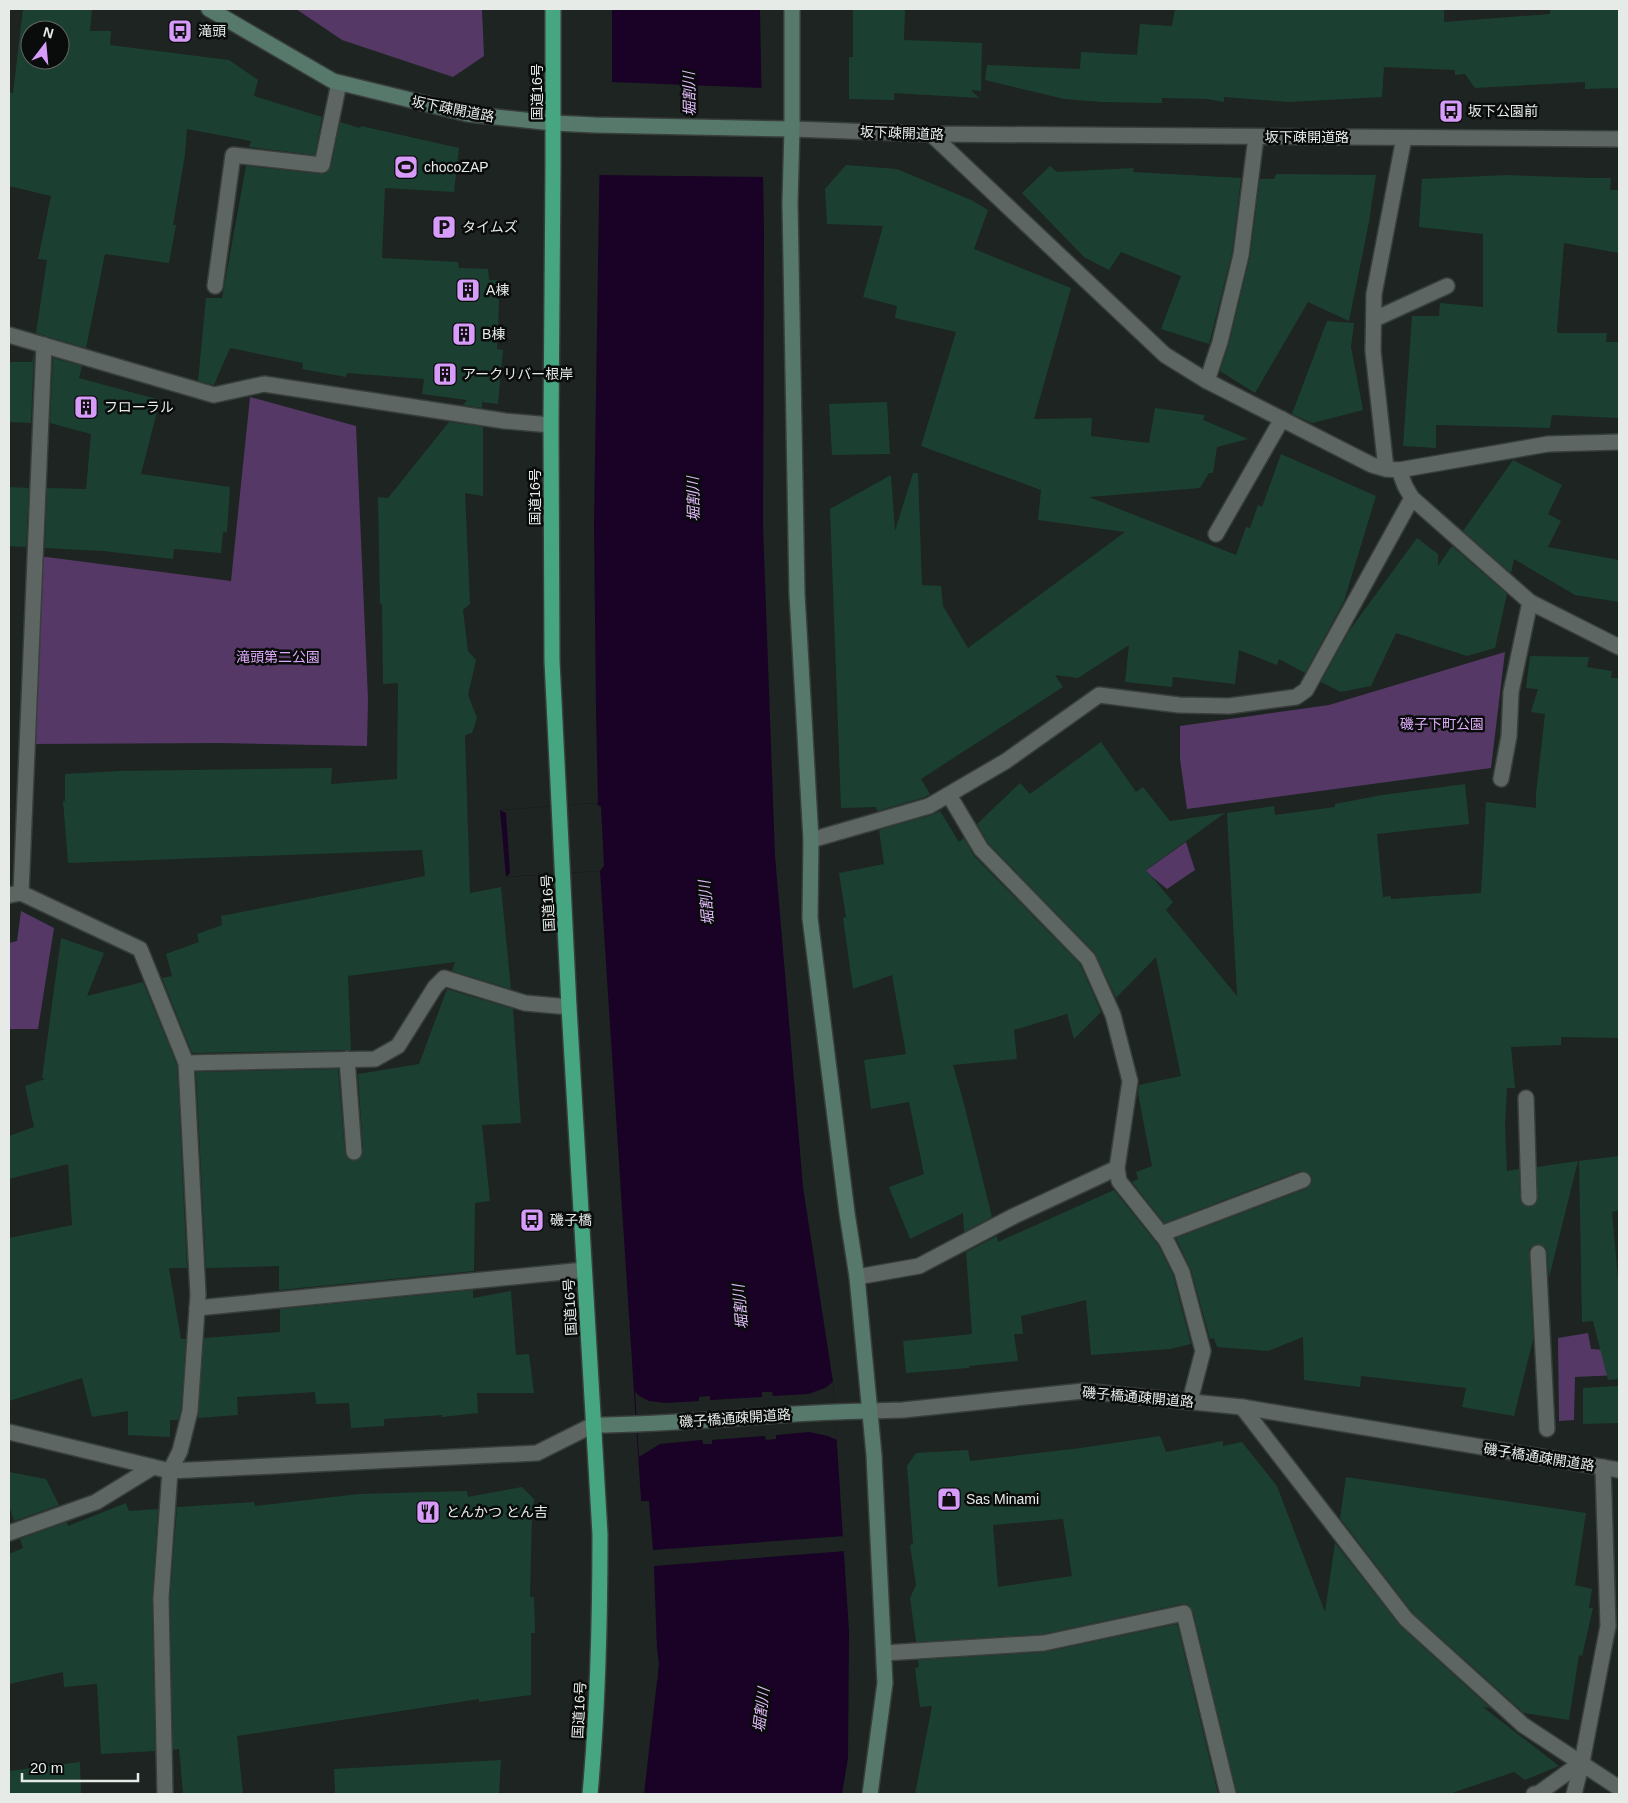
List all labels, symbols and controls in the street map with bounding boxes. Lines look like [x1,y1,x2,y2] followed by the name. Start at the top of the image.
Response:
[167,18,193,44] bus stop icon: 滝頭
[20,20,70,70] north arrow
[42,23,56,42] text: N
[198,23,226,39] place label: 滝頭
[529,63,545,121] street label: 国道16号
[680,69,698,117] water label: 堀割川
[410,93,496,125] street label: 坂下疎開道路
[1438,98,1464,124] bus stop icon: 坂下公園前
[1468,103,1538,119] place label: 坂下公園前
[860,124,944,142] street label: 坂下疎開道路
[1265,129,1349,145] street label: 坂下疎開道路
[393,154,419,180] sports icon: chocoZAP
[424,159,489,175] place label: chocoZAP
[431,214,457,240] parking icon: タイムズ
[462,219,518,235] place label: タイムズ
[455,277,481,303] building icon: A棟
[486,282,509,298] place label: A棟
[451,321,477,347] building icon: B棟
[482,326,505,342] place label: B棟
[432,361,458,387] building icon: アークリバー根岸
[462,366,573,382] place label: アークリバー根岸
[73,394,99,420] building icon: フローラル
[104,399,174,415] place label: フローラル
[527,468,543,526] street label: 国道16号
[684,474,702,522] water label: 堀割川
[236,649,320,665] park label: 滝頭第二公園
[1400,716,1484,732] park label: 磯子下町公園
[539,874,557,932] street label: 国道16号
[695,878,716,926] water label: 堀割川
[519,1207,545,1233] bus stop icon: 磯子橋
[550,1212,592,1228] place label: 磯子橋
[561,1278,579,1336] street label: 国道16号
[729,1282,750,1330] water label: 堀割川
[1082,1384,1194,1410] street label: 磯子橋通疎開道路
[679,1406,791,1430] street label: 磯子橋通疎開道路
[1482,1440,1596,1474] street label: 磯子橋通疎開道路
[936,1486,962,1512] shop icon: Sas Minami
[966,1491,1039,1507] place label: Sas Minami
[415,1499,441,1525] restaurant icon: とんかつ とん吉
[446,1504,548,1520] place label: とんかつ とん吉
[570,1681,588,1739] street label: 国道16号
[750,1685,772,1733] water label: 堀割川
[22,1750,139,1782] scale bar
[30,1759,63,1776] text: 20 m

